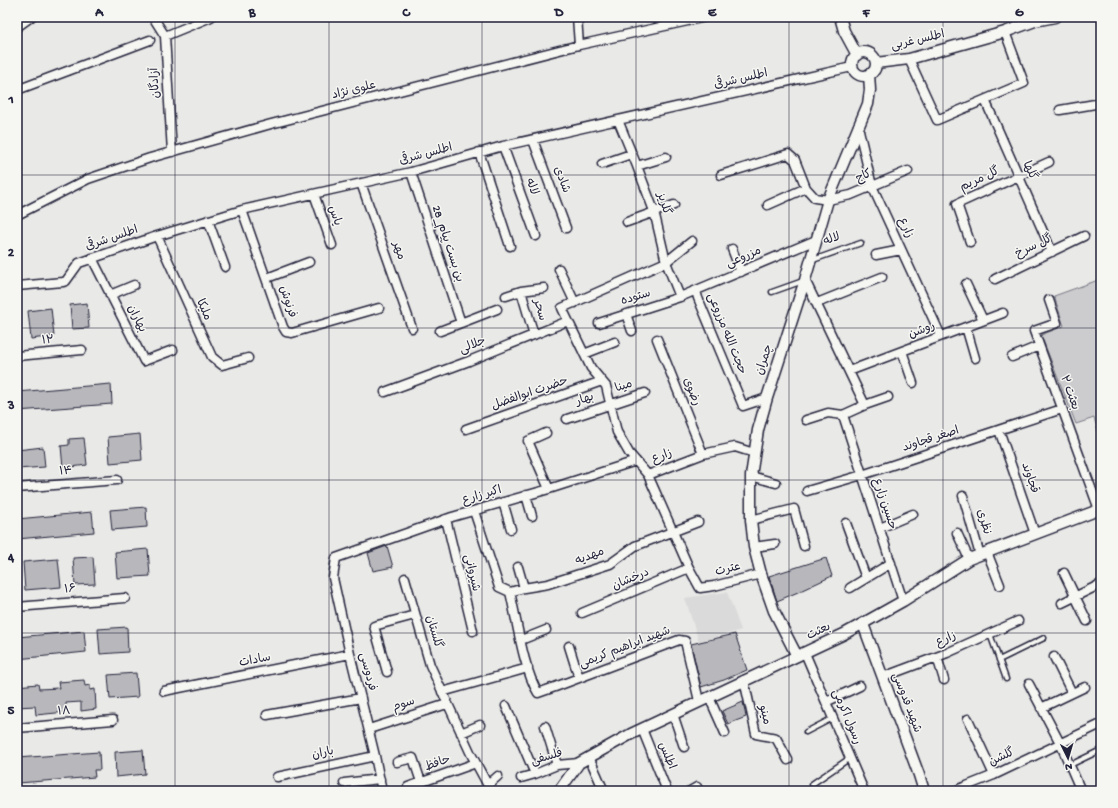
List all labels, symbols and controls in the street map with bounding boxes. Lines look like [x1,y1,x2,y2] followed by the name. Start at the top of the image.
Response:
[94,6,104,21] text: A
[248,6,257,21] text: B
[401,6,411,21] text: C
[554,6,564,21] text: D
[708,6,717,21] text: E
[862,6,871,21] text: F
[1015,6,1024,21] text: G
[890,28,946,54] street label: اطلس غربی
[712,65,769,93] street label: اطلس شرقی
[146,66,164,99] street label: آزادگان
[331,79,377,103] street label: علوی نژاد
[7,93,14,108] text: 1
[397,139,454,169] street label: اطلس شرقی
[1019,159,1041,183] street label: گلها
[957,163,1002,195] street label: گل مریم
[550,165,572,195] street label: شادی
[854,167,874,187] street label: کاج
[522,177,540,197] street label: لاله
[653,190,675,217] street label: گلریز
[324,204,344,228] street label: یاس
[428,204,466,284] street label: بن بست پیام_28
[894,216,916,240] street label: زارع
[83,222,140,255] street label: اطلس شرقی
[1012,230,1055,262] street label: گل سرخ
[822,231,842,249] street label: لاله
[388,239,408,262] street label: مهر
[724,244,764,272] street label: مزروعی
[8,246,15,261] text: 2
[275,284,299,320] street label: فرنوش
[619,287,653,309] street label: ستوده
[703,291,749,377] street label: حجت الله مزروعی
[529,296,549,323] street label: سحر
[192,297,214,323] street label: ملیکا
[123,303,149,335] street label: بهاران
[907,320,937,342] street label: روشن
[41,333,55,349] street label: ۱۲
[458,334,488,358] street label: جلالی
[754,343,776,377] street label: چمران
[490,374,570,414] street label: حضرت ابوالفضل
[1056,374,1082,412] street label: بعثت ۲
[679,376,703,408] street label: رضوی
[613,378,635,396] street label: مینا
[573,391,596,410] street label: بهار
[7,399,15,414] text: 3
[901,424,961,456] street label: اصغر قجاوند
[650,447,674,467] street label: زارع
[1017,461,1041,495] street label: قجاوند
[59,464,73,480] street label: ۱۴
[869,476,899,532] street label: حسین زارع
[461,484,503,508] street label: اکبر زارع
[973,508,993,536] street label: نظری
[574,545,606,569] street label: مهدیه
[7,551,15,566] text: 4
[460,553,482,593] street label: شیروانی
[714,560,742,580] street label: عترت
[610,565,652,594] street label: درخشان
[64,582,76,597] street label: ۱۶
[422,613,446,650] street label: گلستان
[805,620,833,644] street label: بعثت
[577,624,673,672] street label: شهید ابراهیم کریمی
[934,629,958,651] street label: زارع
[238,651,272,671] street label: سادات
[356,651,378,693] street label: فردوسی
[888,671,924,735] street label: شهید قدوسی
[828,687,864,747] street label: رسول اکرمی
[391,695,417,715] street label: سوم
[755,703,773,726] street label: مینو
[8,704,15,719] text: 5
[57,705,71,719] street label: ۱۸
[1048,738,1088,778] north arrow
[654,740,678,772] street label: اطلس
[986,744,1017,770] street label: گلشن
[311,745,335,763] street label: باران
[530,747,564,769] street label: فلسفی
[423,753,453,775] street label: حافظ
[1065,760,1073,772] text: N

